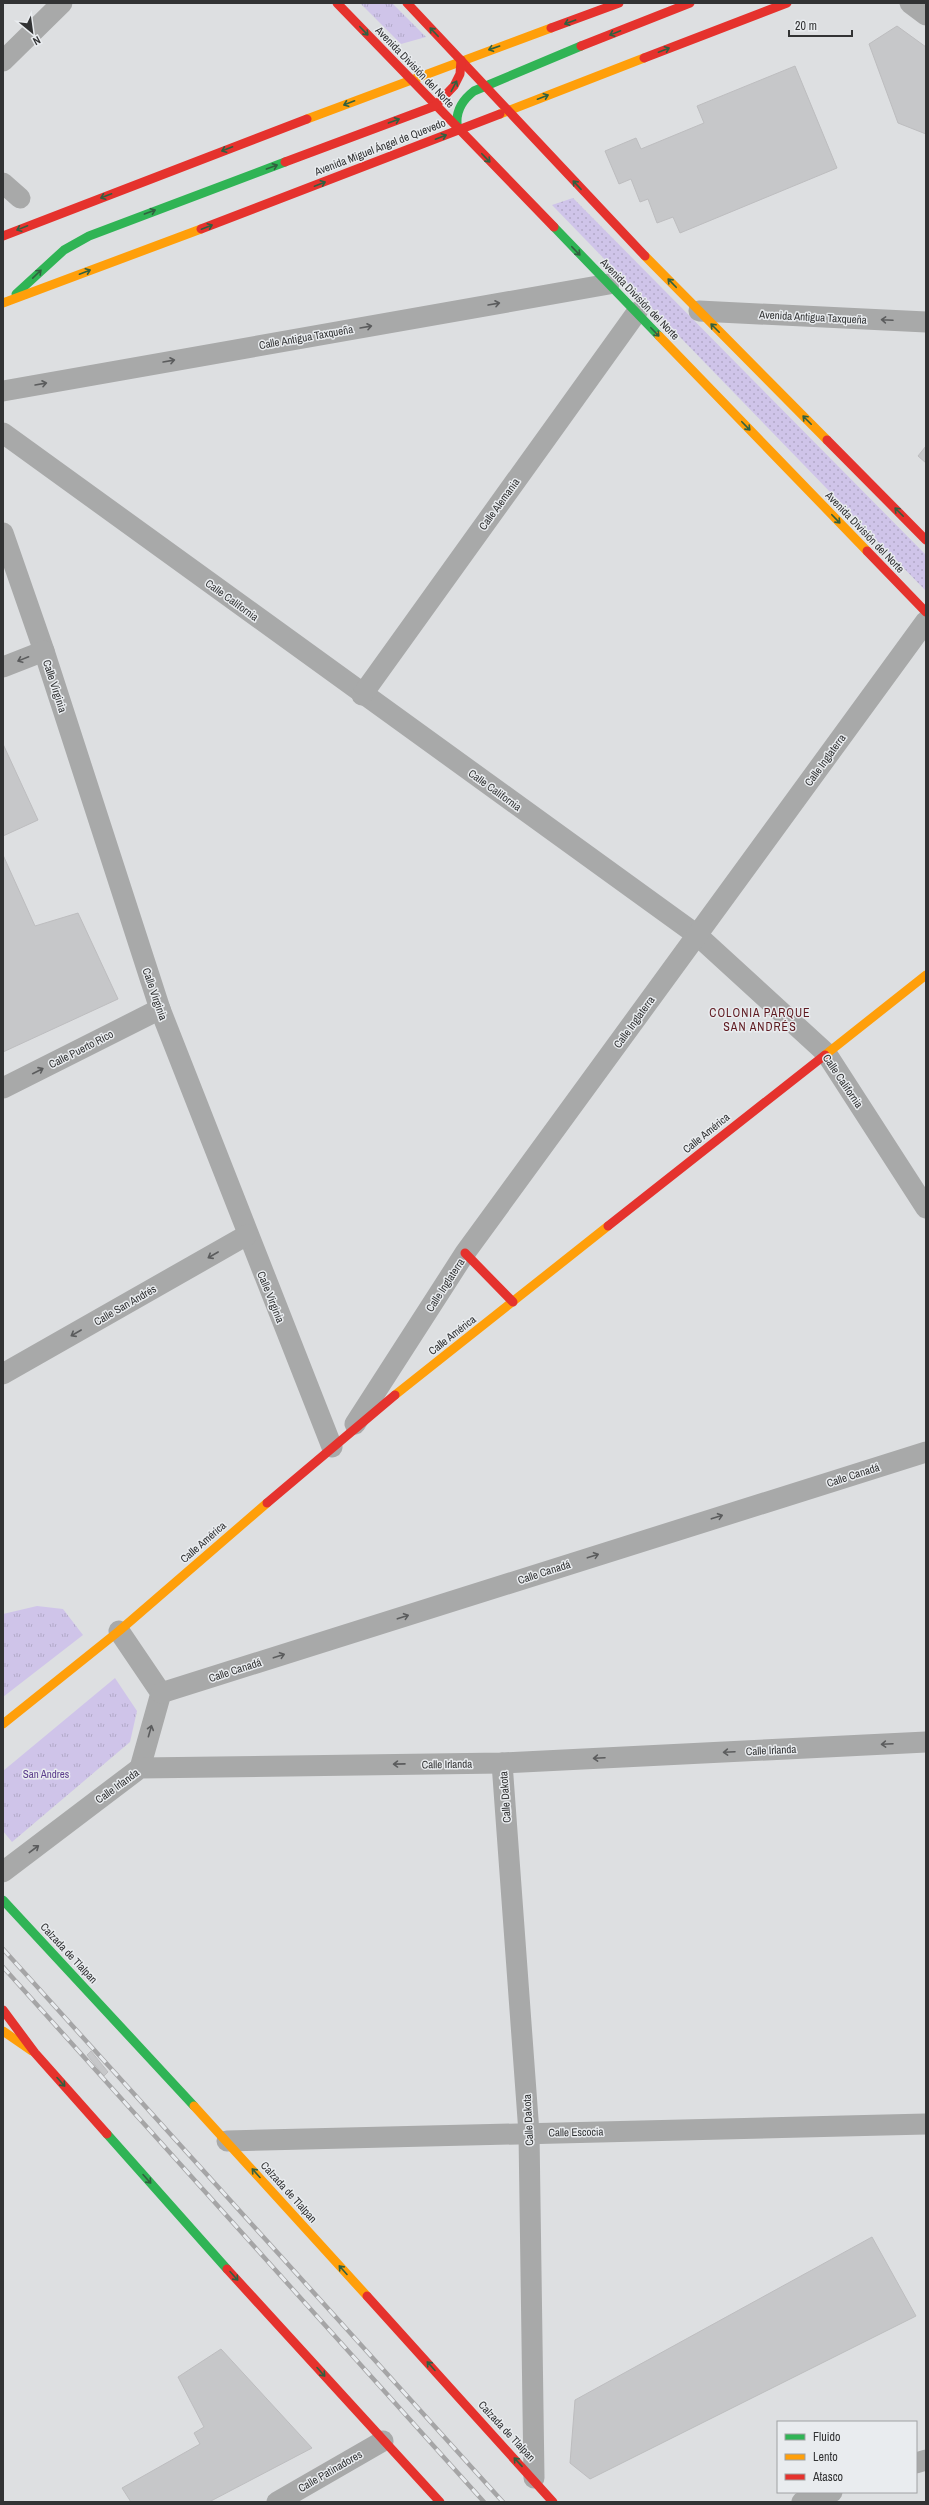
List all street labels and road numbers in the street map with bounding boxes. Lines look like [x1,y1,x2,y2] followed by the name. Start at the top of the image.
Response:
[372,23,457,111] street label: Avenida División del Norte
[312,116,448,179] street label: Avenida Miguel Ángel de Quevedo
[597,255,682,343] street label: Avenida División del Norte
[758,307,867,327] street label: Avenida Antigua Taxqueña
[258,322,354,352] street label: Calle Antigua Taxqueña
[476,475,522,533] street label: Calle Alemania
[822,488,907,576] street label: Avenida División del Norte
[203,576,261,624] street label: Calle California
[40,658,70,714] street label: Calle Virginia
[801,731,849,789] street label: Calle Inglaterra
[466,766,524,814] street label: Calle California
[140,966,170,1022] street label: Calle Virginia
[610,993,658,1051] street label: Calle Inglaterra
[46,1027,116,1071] street label: Calle Puerto Rico
[820,1051,866,1111] street label: Calle California
[680,1110,732,1156] street label: Calle América
[422,1256,468,1314] street label: Calle Inglaterra
[254,1269,288,1325] street label: Calle Virginia
[91,1281,159,1328] street label: Calle San Andrés
[426,1312,478,1358] street label: Calle América
[825,1460,881,1490] street label: Calle Canadá
[177,1518,229,1566] street label: Calle América
[516,1557,572,1587] street label: Calle Canadá
[207,1655,263,1685] street label: Calle Canadá
[745,1742,797,1758] street label: Calle Irlanda
[422,1757,472,1771] street label: Calle Irlanda
[92,1765,142,1807] street label: Calle Irlanda
[496,1771,514,1823] street label: Calle Dakota
[37,1920,101,1986] street label: Calzada de Tlalpan
[520,2094,536,2146] street label: Calle Dakota
[548,2125,604,2139] street label: Calle Escocia
[258,2158,320,2226] street label: Calzada de Tlalpan
[475,2398,539,2464] street label: Calzada de Tlalpan
[295,2447,365,2495] street label: Calle Patinadores

